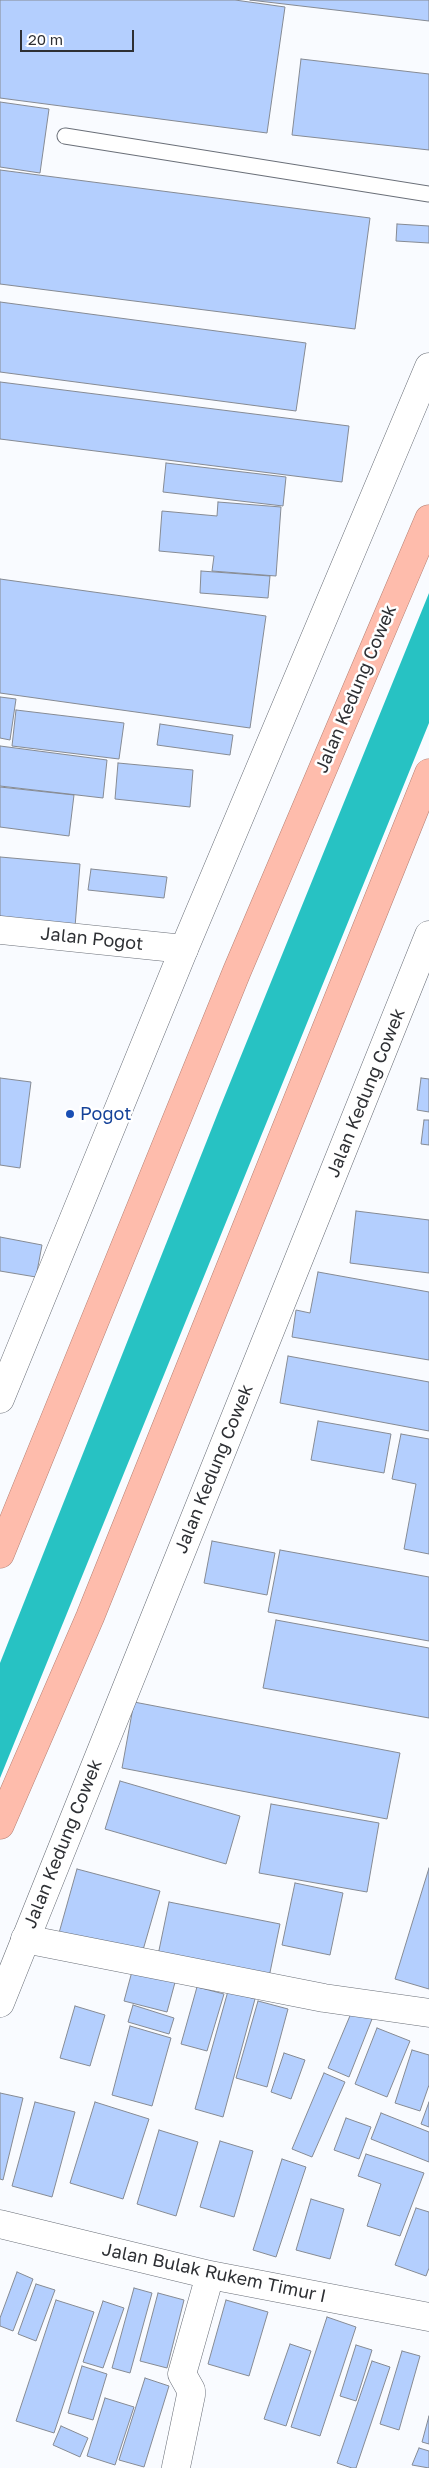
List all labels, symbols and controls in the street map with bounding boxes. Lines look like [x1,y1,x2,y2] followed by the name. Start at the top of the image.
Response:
[22,20,136,52] scale bar
[28,30,63,48] text: 20 m
[311,602,401,776] street label: Jalan Kedung Cowek
[40,923,144,955] street label: Jalan Pogot
[322,1005,410,1181] street label: Jalan Kedung Cowek
[80,1103,131,1125] place label: Pogot
[64,1108,76,1120] marker: Pogot
[170,1381,258,1557] street label: Jalan Kedung Cowek
[19,1756,107,1932] street label: Jalan Kedung Cowek
[100,2239,328,2307] street label: Jalan Bulak Rukem Timur I

